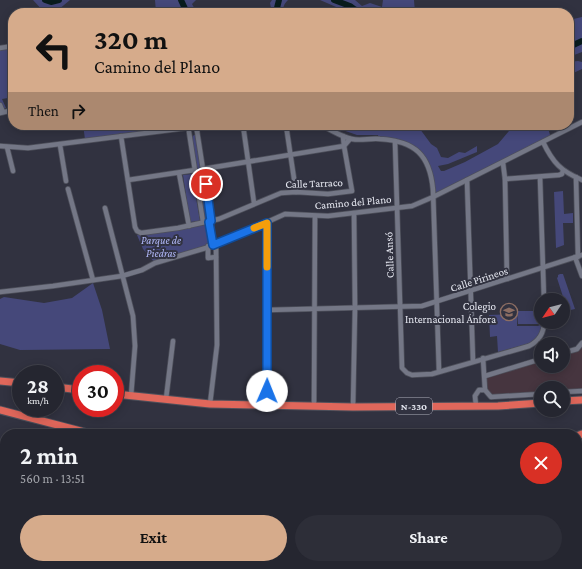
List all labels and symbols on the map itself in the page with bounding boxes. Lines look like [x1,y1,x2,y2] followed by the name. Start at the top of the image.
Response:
[189,167,223,201] pin
[285,176,344,190] street label: Calle Tarraco
[314,193,392,211] street label: Camino del Plano
[382,231,396,278] street label: Calle Ansó
[141,234,182,259] park label: Parque de Piedras
[449,264,509,294] street label: Calle Pirineos
[534,293,570,329] north arrow
[405,300,497,325] place label: Colegio Internacional Ánfora
[499,302,519,322] school or university icon: Colegio Internacional Ánfora
[72,365,124,417] speed limit sign: 30
[246,370,288,412] position arrow
[396,398,432,414] road number: N-330

